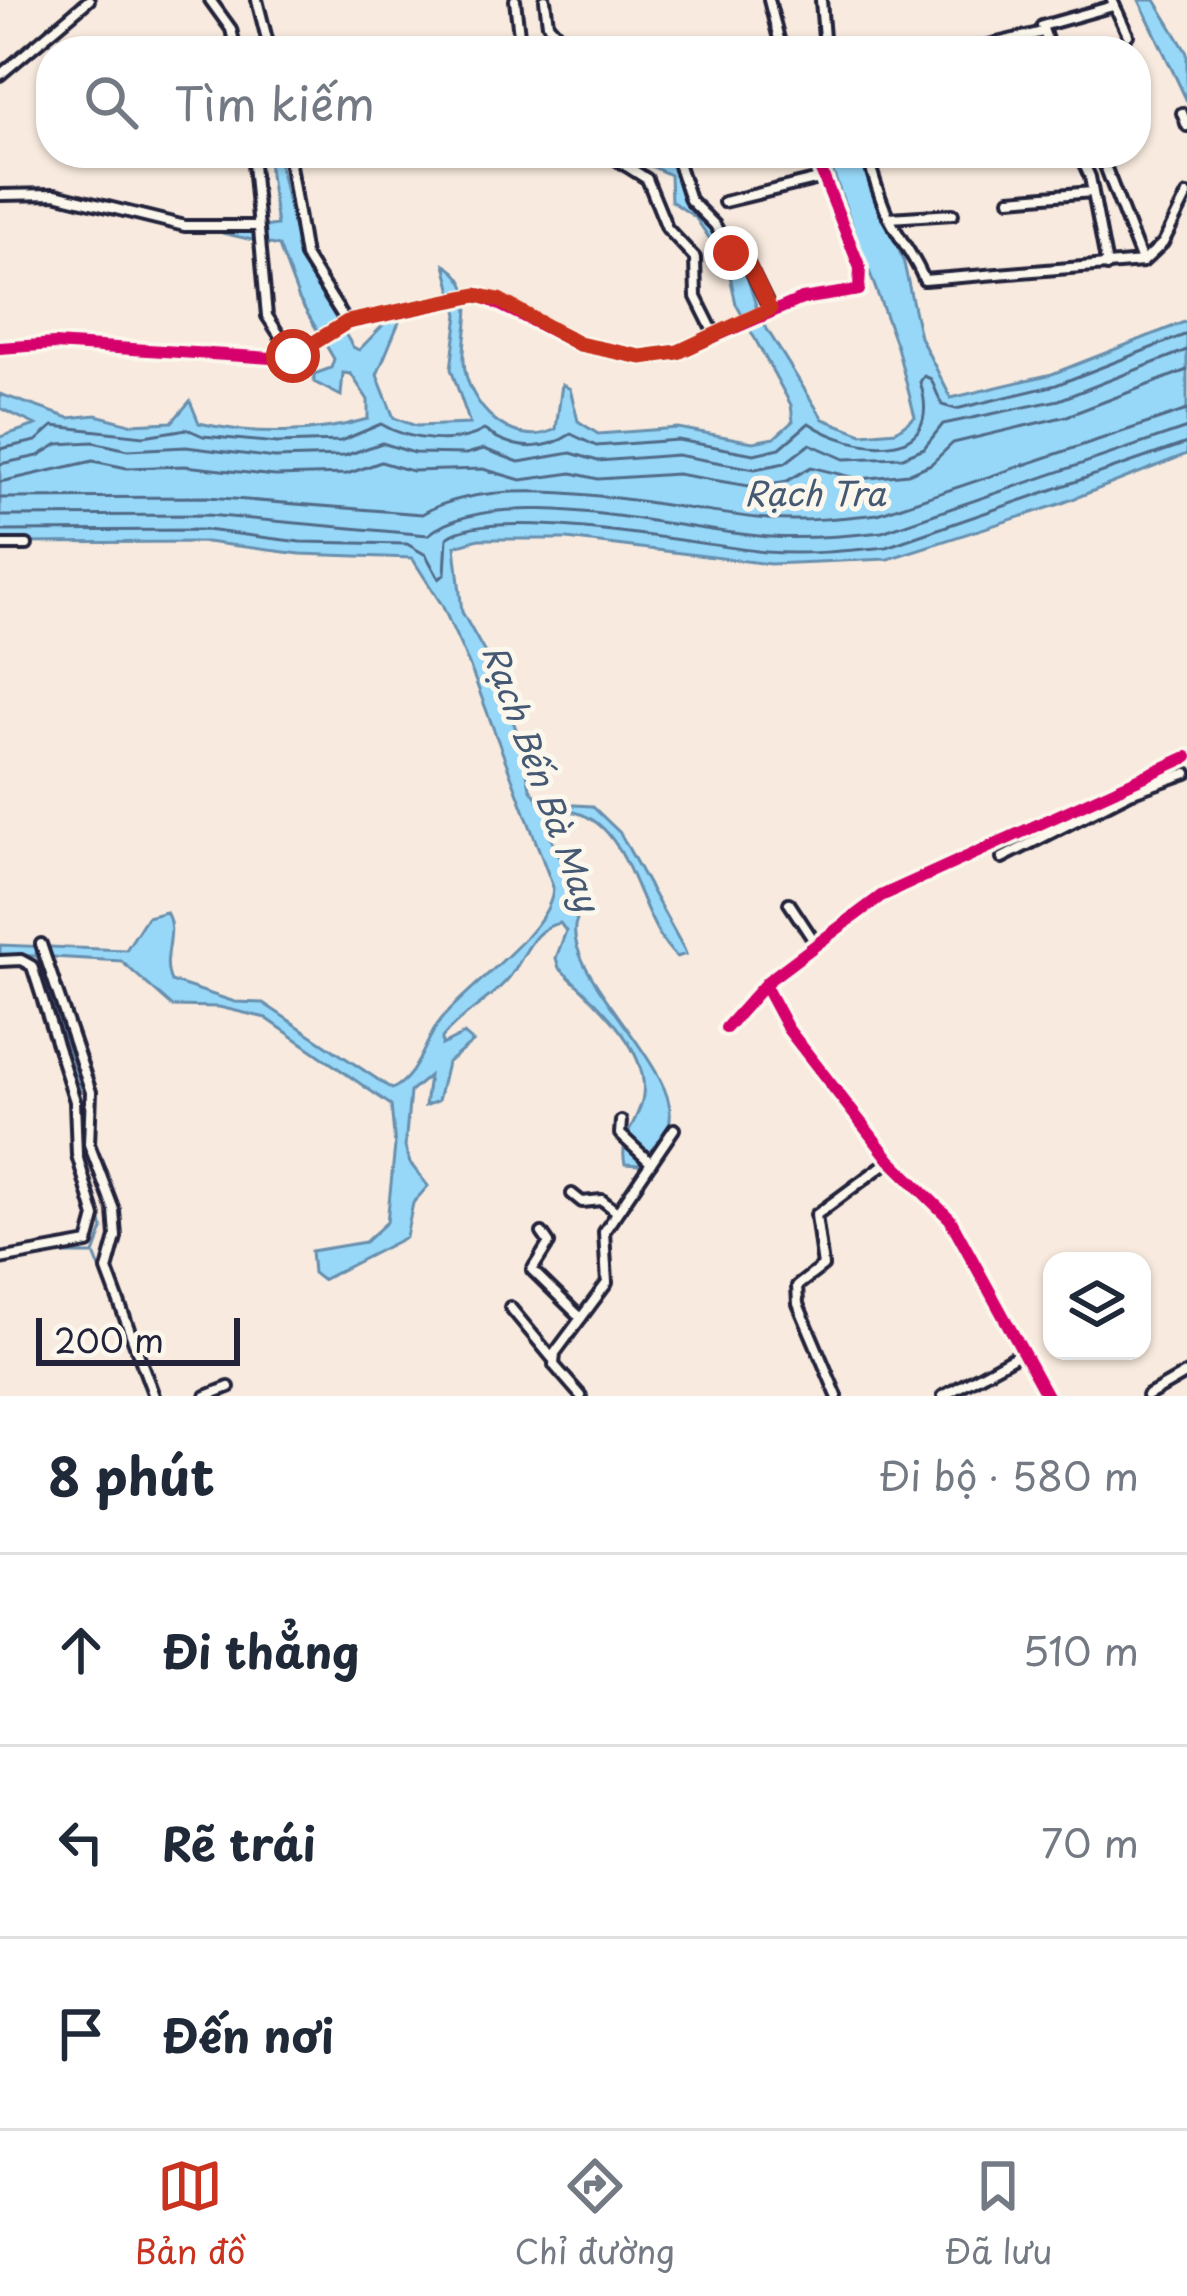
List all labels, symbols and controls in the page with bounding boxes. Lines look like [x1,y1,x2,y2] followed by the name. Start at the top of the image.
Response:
[36,36,1151,168] search box
[174,68,375,136] text: Tìm kiếm
[78,69,144,135] icon: search
[704,226,758,280] route end
[266,329,320,383] route start
[744,467,887,517] water label: Rạch Tra
[471,637,615,920] water label: Rạch Bến Bà May
[1043,1252,1151,1360] map controls
[1043,1252,1151,1360] button: layers
[36,1312,240,1365] scale bar
[54,1314,164,1364] text: 200 m
[48,1436,215,1513] text: 8 phút
[879,1445,1139,1504] text: Đi bộ · 580 m
[162,1616,359,1684] text: Đi thẳng
[48,1617,114,1683] icon: ahead
[1022,1620,1139,1679] text: 510 m
[162,1808,316,1876] text: Rẽ trái
[48,1809,114,1875] icon: left
[1041,1812,1139,1871] text: 70 m
[162,2000,334,2068] text: Đến nơi
[48,2001,114,2067] icon: arrive
[135,2153,245,2275] tab: Bản đồ
[515,2153,675,2275] tab: Chỉ đường
[944,2153,1052,2275] tab: Đã lưu

